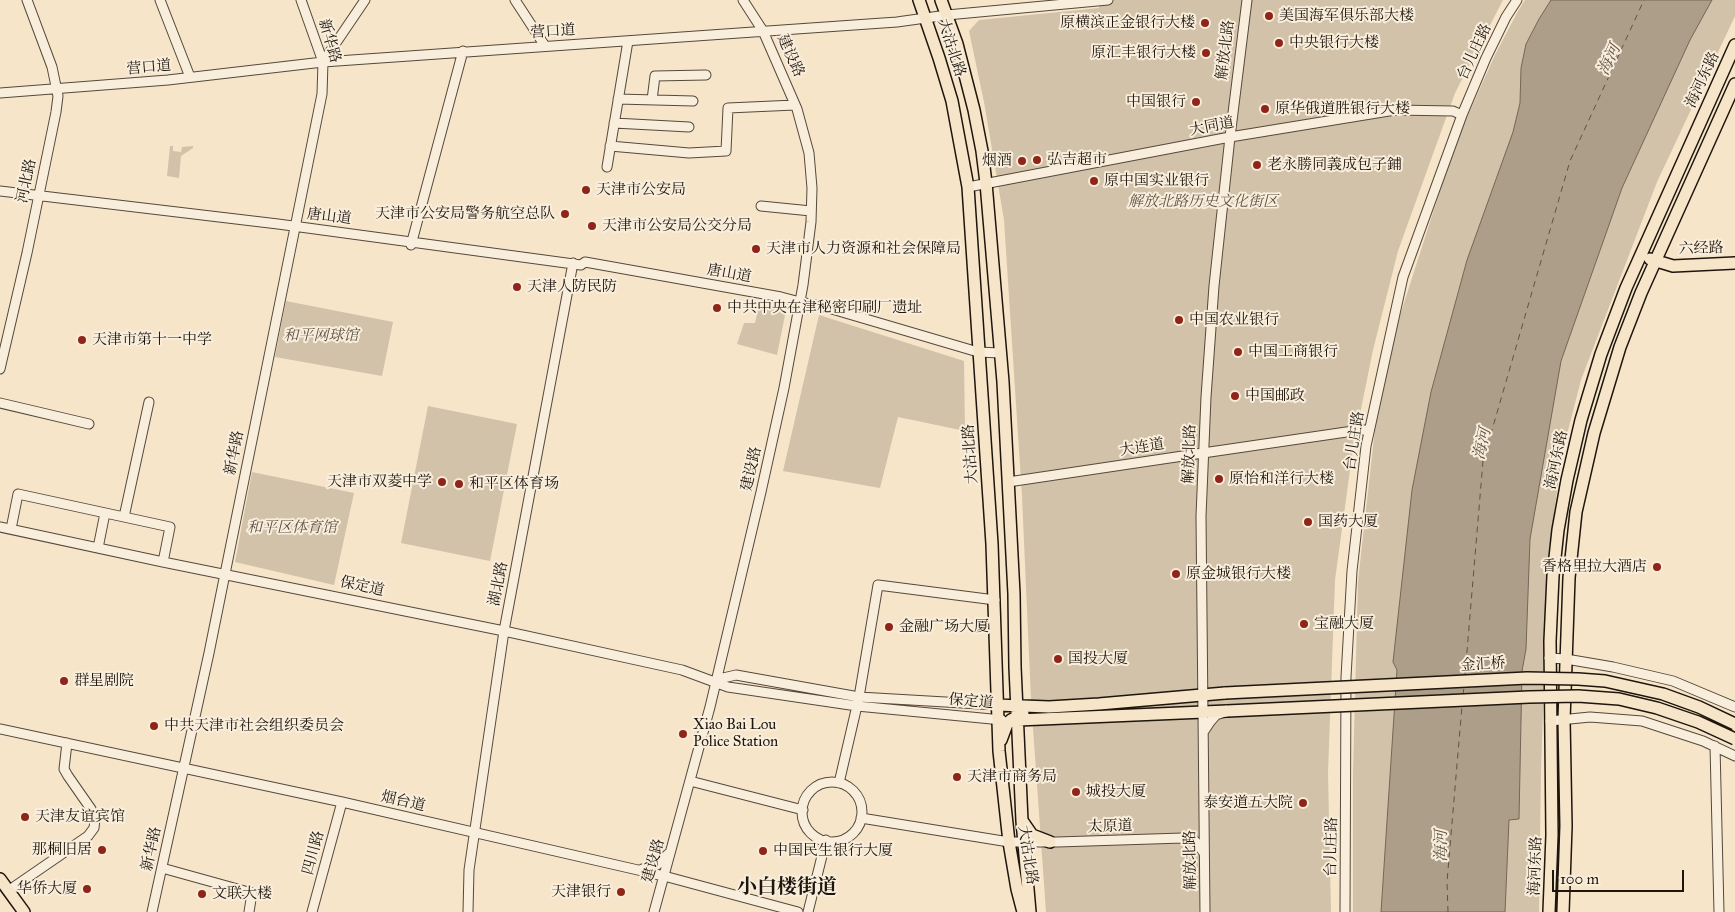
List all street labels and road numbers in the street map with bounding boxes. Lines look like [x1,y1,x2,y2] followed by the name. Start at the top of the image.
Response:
[314,17,344,65] street label: 新华路
[933,17,969,79] street label: 大沽北路
[1213,19,1239,81] street label: 解放北路
[530,21,576,43] street label: 营口道
[1454,21,1496,83] street label: 台儿庄路
[773,32,807,80] street label: 建设路
[1682,49,1724,111] street label: 海河东路
[126,57,172,79] street label: 营口道
[1188,114,1236,140] street label: 大同道
[14,157,40,205] street label: 河北路
[306,205,352,229] street label: 唐山道
[1678,239,1724,259] street label: 六经路
[705,261,753,287] street label: 唐山道
[1341,410,1369,472] street label: 台儿庄路
[960,423,982,485] street label: 大沽北路
[1180,424,1200,484] street label: 解放北路
[222,429,248,477] street label: 新华路
[1542,429,1572,491] street label: 海河东路
[1118,436,1166,460] street label: 大连道
[738,445,766,493] street label: 建设路
[486,560,512,608] street label: 湖北路
[338,574,386,600] street label: 保定道
[1460,655,1506,675] street label: 金汇桥
[948,691,994,713] street label: 保定道
[379,788,427,816] street label: 烟台道
[1087,817,1133,837] street label: 太原道
[1322,817,1342,877] street label: 台儿庄路
[1013,824,1041,886] street label: 大沽北路
[139,825,165,873] street label: 新华路
[299,829,329,877] street label: 四川路
[1181,830,1201,890] street label: 解放北路
[1526,836,1546,896] street label: 海河东路
[639,837,669,885] street label: 建设路

